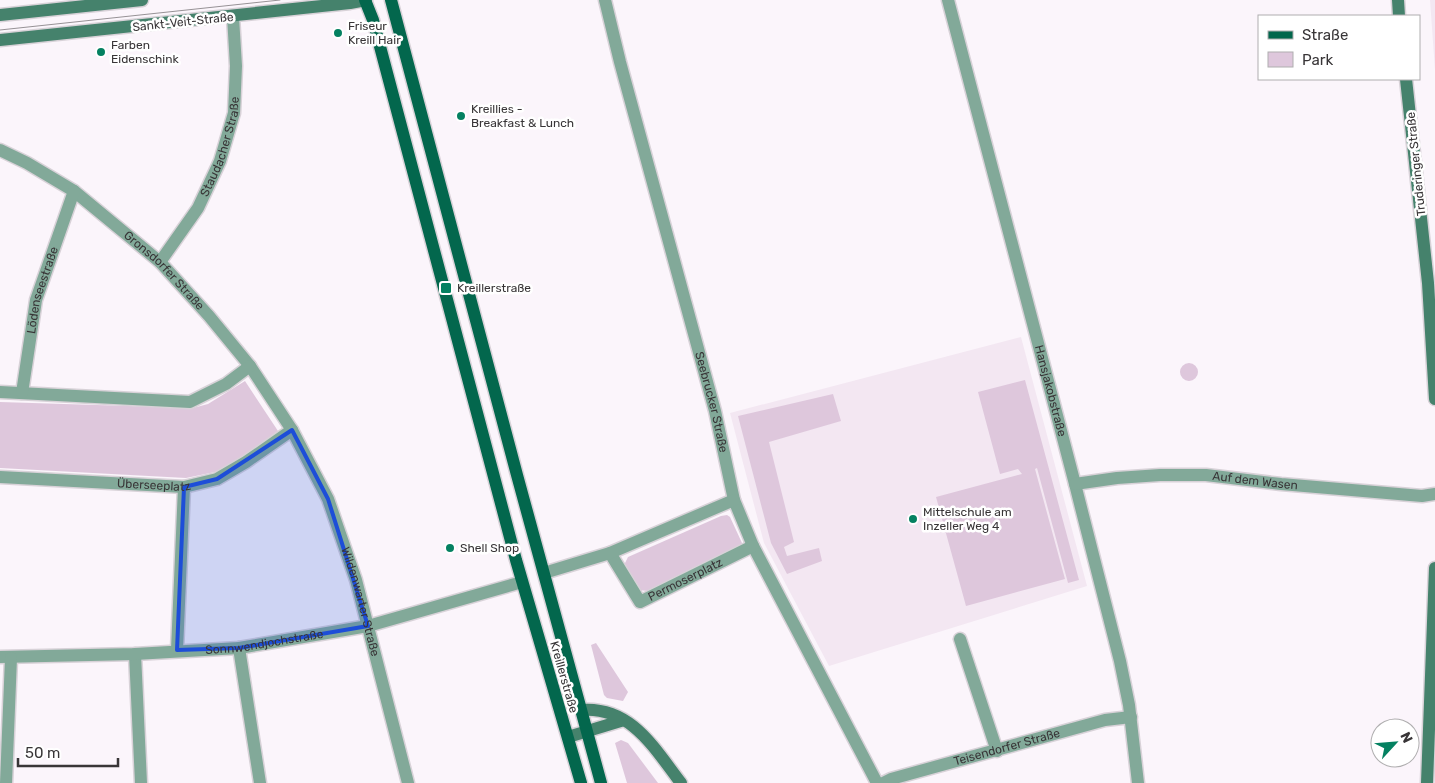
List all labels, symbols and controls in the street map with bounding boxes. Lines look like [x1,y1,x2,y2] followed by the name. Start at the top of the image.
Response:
[132,10,234,34] street label: Sankt-Veit-Straße
[1258,15,1420,80] legend
[348,19,401,47] place label: Friseur Kreill Hair
[1302,26,1348,44] text: Straße
[332,27,344,39] marker: Friseur Kreill Hair
[111,38,180,66] place label: Farben Eidenschink
[95,46,107,58] marker: Farben Eidenschink
[1302,51,1333,69] text: Park
[197,96,242,199] street label: Staudacher Straße
[471,102,574,130] place label: Kreillies - Breakfast & Lunch
[455,110,467,122] marker: Kreillies - Breakfast & Lunch
[1404,111,1428,217] street label: Truderinger Straße
[121,228,207,313] street label: Gronsdorfer Straße
[24,245,61,335] street label: Lödenseestraße
[439,281,453,295] marker: Kreillerstraße
[457,281,531,295] place label: Kreillerstraße
[1032,344,1069,438] street label: Hansjakobstraße
[692,350,731,454] street label: Seebrucker Straße
[1212,469,1298,492] street label: Auf dem Wasen
[116,476,192,494] street label: Überseeplatz
[923,505,1012,533] place label: Mittelschule am Inzeller Weg 4
[907,513,919,525] marker: Mittelschule am Inzeller Weg 4
[460,541,519,555] place label: Shell Shop
[444,542,456,554] marker: Shell Shop
[338,545,382,658] street label: Wildenwarter Straße
[646,555,725,604] street label: Permoserplatz
[205,627,325,657] street label: Sonnwendjochstraße
[547,639,581,715] street label: Kreillerstraße
[1370,718,1420,768] north arrow
[952,726,1062,768] street label: Teisendorfer Straße
[1396,729,1416,746] text: N
[18,736,118,768] scale bar
[25,744,60,762] text: 50 m

